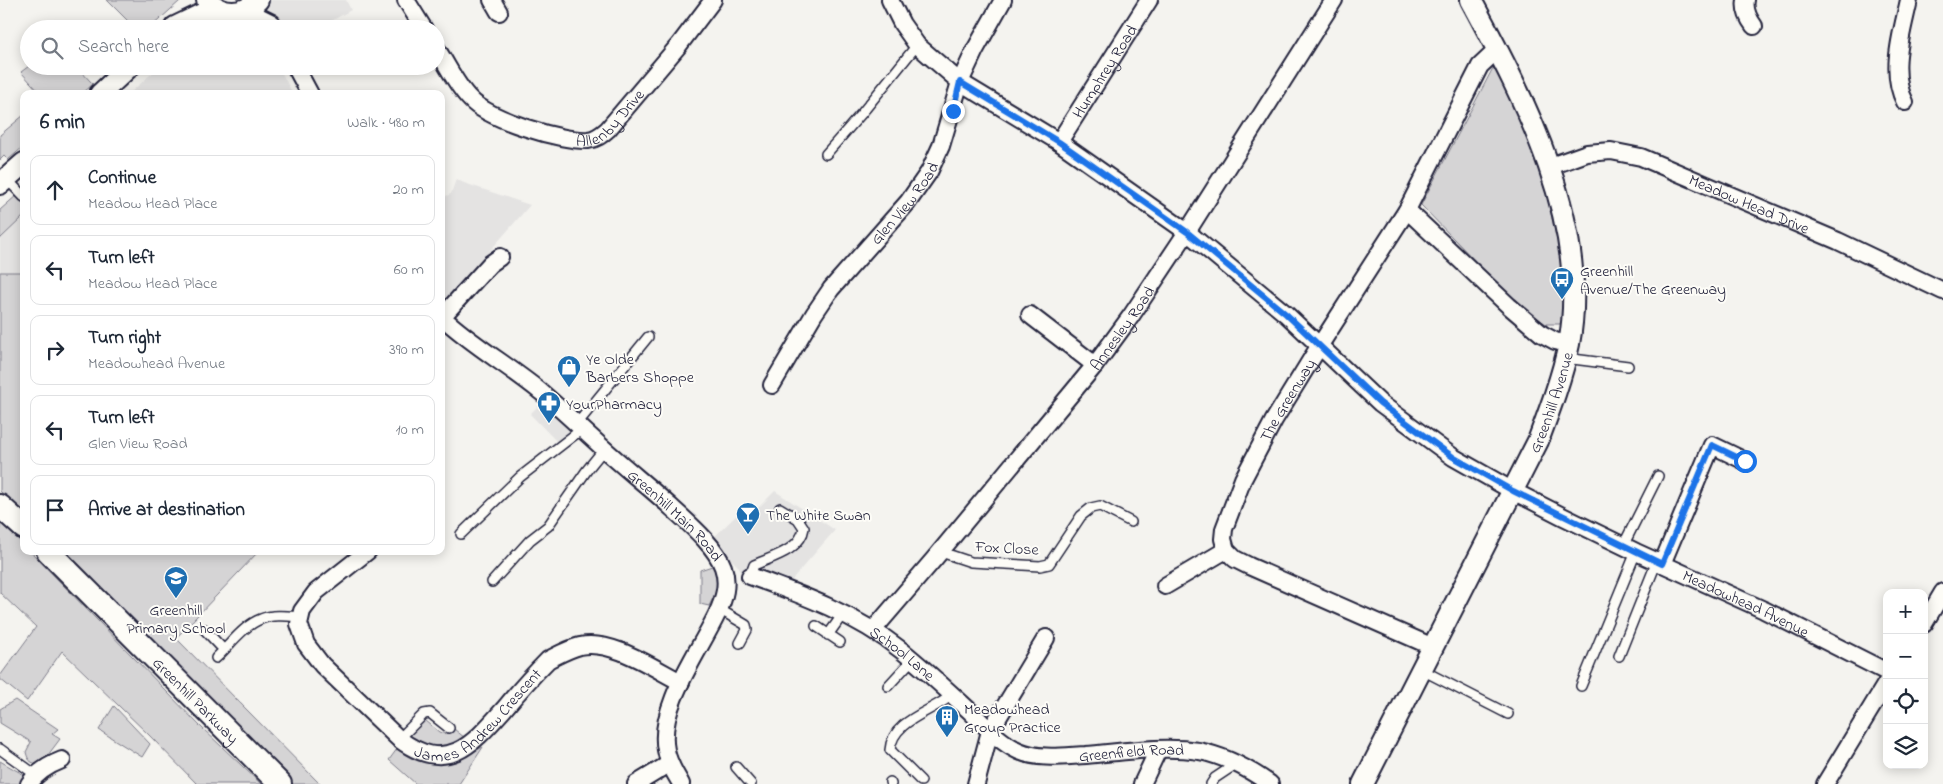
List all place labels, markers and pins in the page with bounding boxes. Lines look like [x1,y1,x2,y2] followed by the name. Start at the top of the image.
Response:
[1580,260,1726,302] place label: Greenhill Avenue/The Greenway
[1549,266,1575,300] bus stop icon: Greenhill Avenue/The Greenway
[585,348,695,390] place label: Ye Olde Barbers Shoppe
[556,354,582,388] shop icon: Ye Olde Barbers Shoppe
[536,390,562,424] pharmacy icon: YourPharmacy
[566,393,662,417] place label: YourPharmacy
[735,501,761,535] bar icon: The White Swan
[766,504,871,528] place label: The White Swan
[163,565,189,599] school or university icon: Greenhill Primary School
[127,599,226,641] place label: Greenhill Primary School
[964,698,1061,740] place label: Meadowhead Group Practice
[934,704,960,738] building icon: Meadowhead Group Practice

